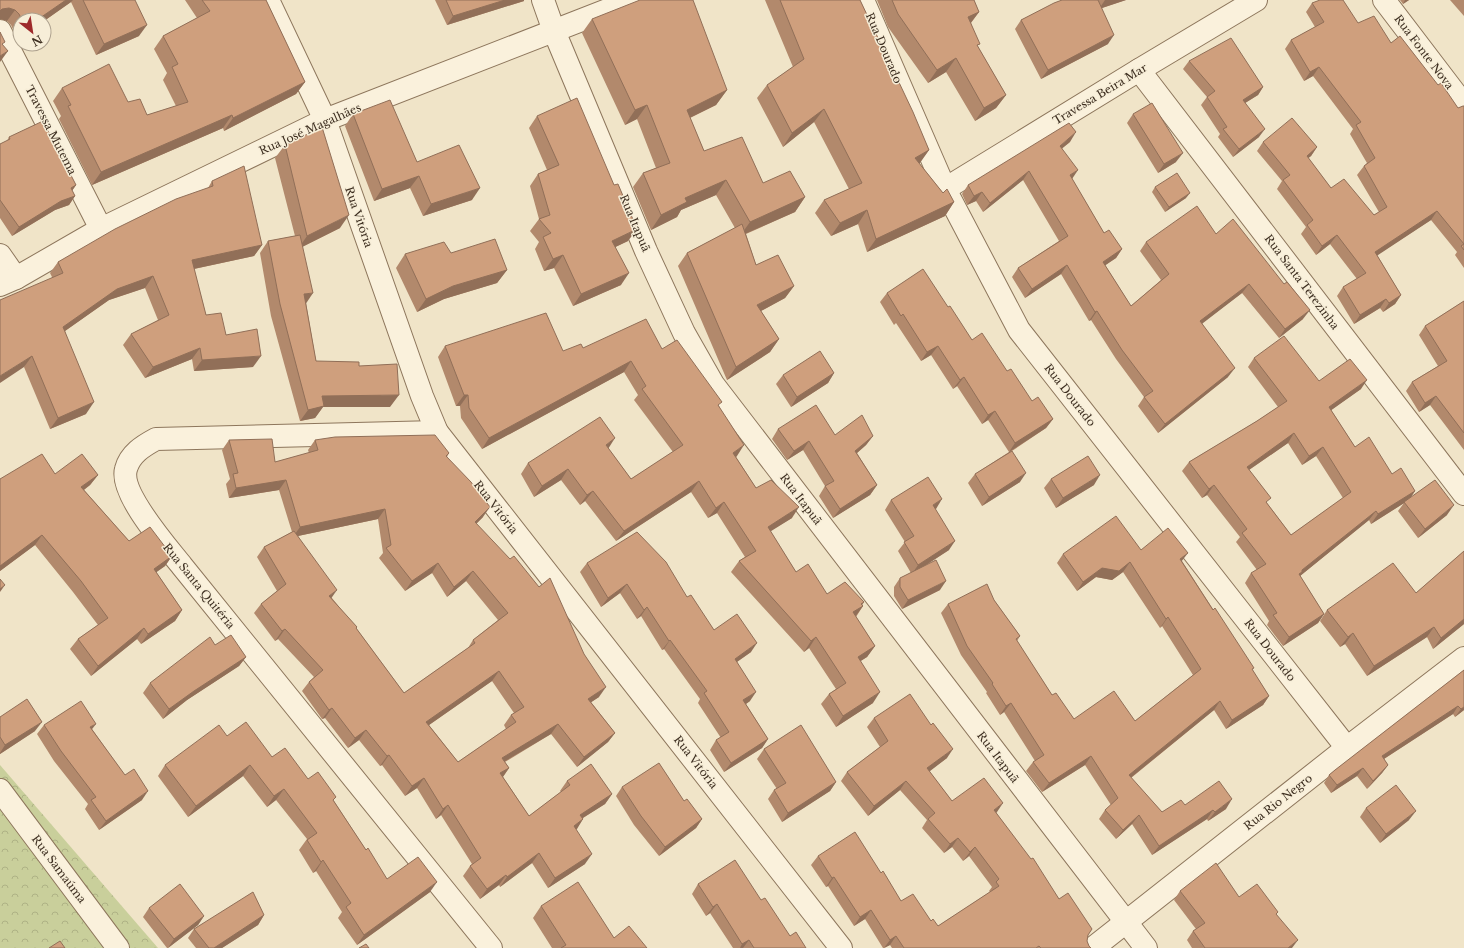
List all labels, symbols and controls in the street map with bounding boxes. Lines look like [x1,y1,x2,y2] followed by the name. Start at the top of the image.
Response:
[863,11,905,85] street label: Rua Dourado
[12,12,52,52] north arrow
[1391,12,1457,93] street label: Rua Fonte Nova
[28,32,45,50] text: N
[1050,60,1150,128] street label: Travessa Beira Mar
[22,83,80,178] street label: Travessa Mutema
[257,100,363,158] street label: Rua José Magalhães
[342,185,376,250] street label: Rua Vitória
[617,192,654,255] street label: Rua Itapuã
[1262,232,1343,333] street label: Rua Santa Terezinha
[1041,361,1099,429] street label: Rua Dourado
[777,471,825,528] street label: Rua Itapuã
[471,478,522,537] street label: Rua Vitória
[160,540,238,632] street label: Rua Santa Quitéria
[1241,616,1299,684] street label: Rua Dourado
[974,729,1022,786] street label: Rua Itapuã
[671,733,722,792] street label: Rua Vitória
[1241,771,1315,833] street label: Rua Rio Negro
[29,832,90,906] street label: Rua Samaúma

